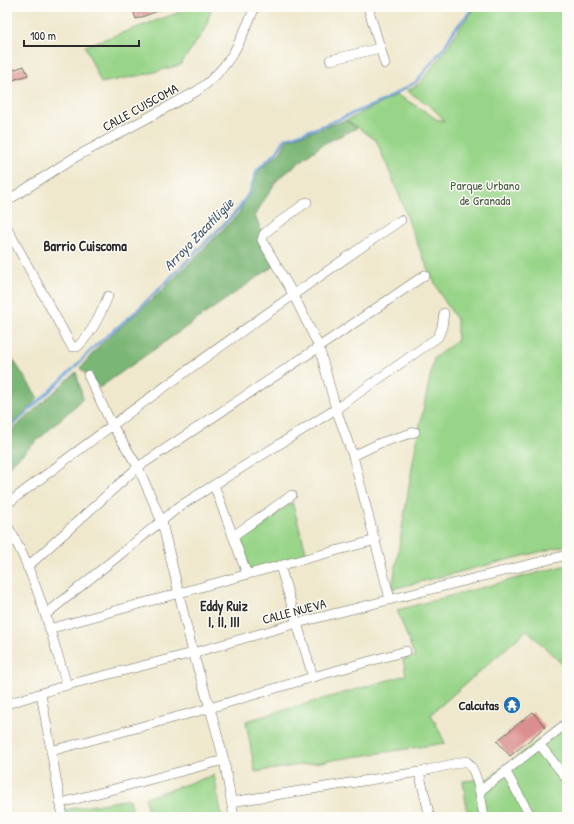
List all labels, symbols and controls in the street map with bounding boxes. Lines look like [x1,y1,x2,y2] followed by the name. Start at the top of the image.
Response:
[24,22,139,48] scale bar
[30,27,56,44] text: 100 m
[99,79,181,135] street label: CALLE CUISCOMA
[450,176,520,209] park label: Parque Urbano de Granada
[159,193,239,275] water label: Arroyo Zacatiligüe
[43,236,127,255] district label: Barrio Cuiscoma
[260,594,329,628] street label: CALLE NUEVA
[200,596,248,631] district label: Eddy Ruiz I, II, III
[502,695,522,715] temple icon: Calcutas
[459,696,499,714] place label: Calcutas

